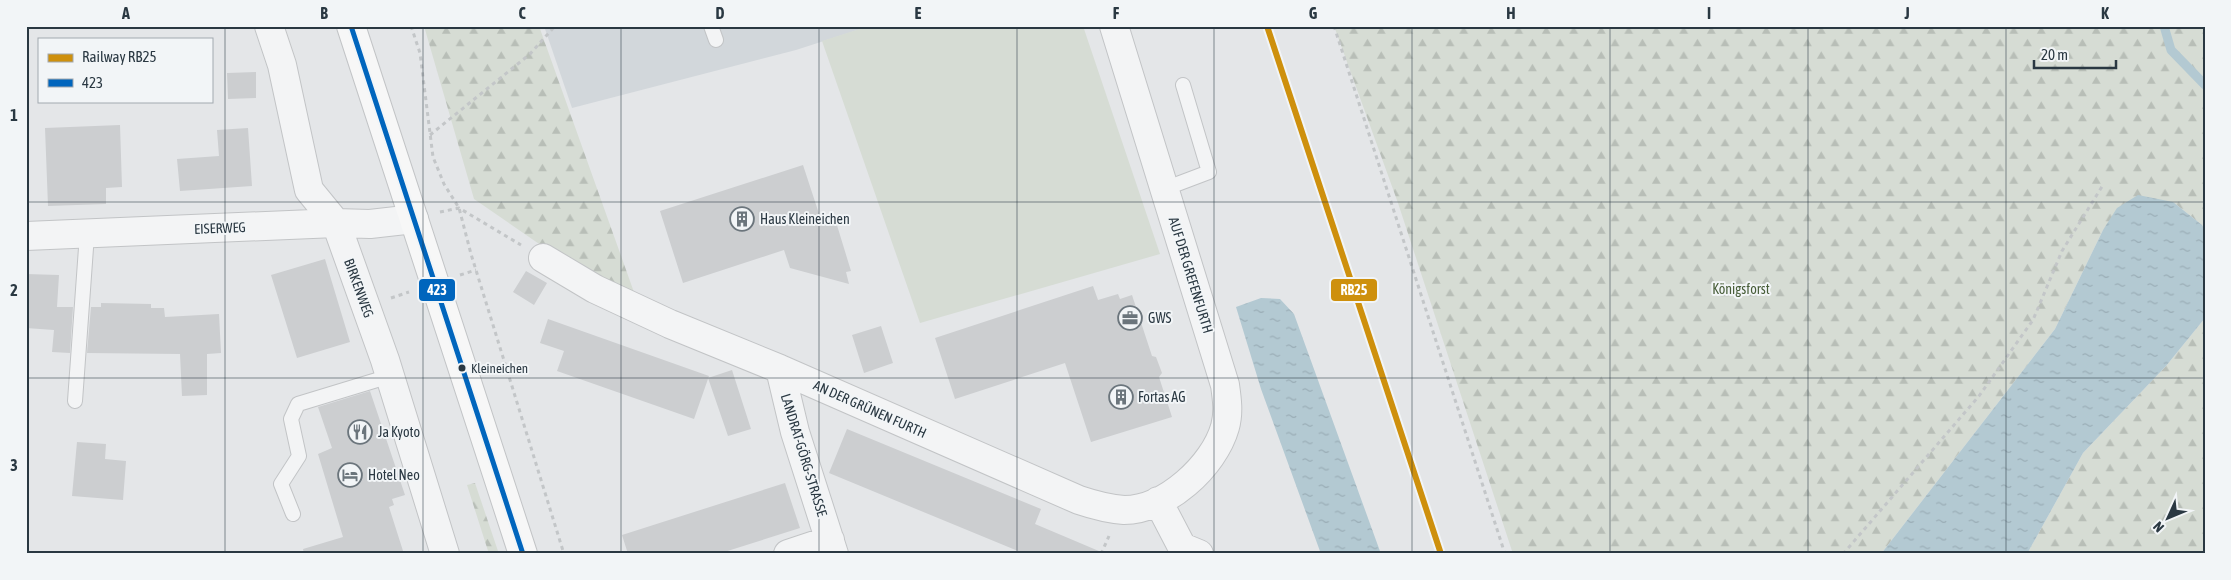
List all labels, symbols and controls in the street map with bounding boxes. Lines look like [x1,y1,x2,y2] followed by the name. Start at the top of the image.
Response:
[121,4,130,22] text: A
[320,4,328,22] text: B
[518,4,526,22] text: C
[716,4,725,22] text: D
[915,4,922,22] text: E
[1113,4,1120,22] text: F
[1309,4,1318,22] text: G
[1506,4,1516,22] text: H
[1707,4,1711,22] text: I
[1903,4,1910,22] text: J
[2101,4,2109,22] text: K
[38,38,212,102] legend
[2034,38,2116,70] scale bar
[2041,46,2068,63] text: 20 m
[82,48,156,65] text: Railway RB25
[82,74,103,91] text: 423
[10,106,18,124] text: 1
[729,206,755,232] building icon: Haus Kleineichen
[760,211,850,227] place label: Haus Kleineichen
[1166,215,1216,335] street label: AUF DER GREFENFURTH
[194,219,246,237] street label: EISERWEG
[341,256,377,320] street label: BIRKENWEG
[418,278,456,302] line badge: 423
[1330,278,1378,302] line badge: RB25
[10,281,18,299] text: 2
[1712,281,1770,297] park label: Königsforst
[426,282,447,298] text: 423
[1341,282,1368,298] text: RB25
[1117,305,1143,331] office icon: GWS
[1148,310,1172,326] place label: GWS
[471,361,528,376] place label: Kleineichen
[457,363,467,373] marker: Kleineichen
[811,377,929,441] street label: AN DER GRÜNEN FURTH
[1108,384,1134,410] building icon: Fortas AG
[1138,389,1186,405] place label: Fortas AG
[778,392,830,518] street label: LANDRAT-GÖRG-STRASSE
[347,419,373,445] restaurant icon: Ja Kyoto
[378,424,420,440] place label: Ja Kyoto
[10,456,18,474] text: 3
[337,462,363,488] hotel icon: Hotel Neo
[368,467,420,483] place label: Hotel Neo
[2144,492,2194,542] north arrow
[2150,519,2167,536] text: N

